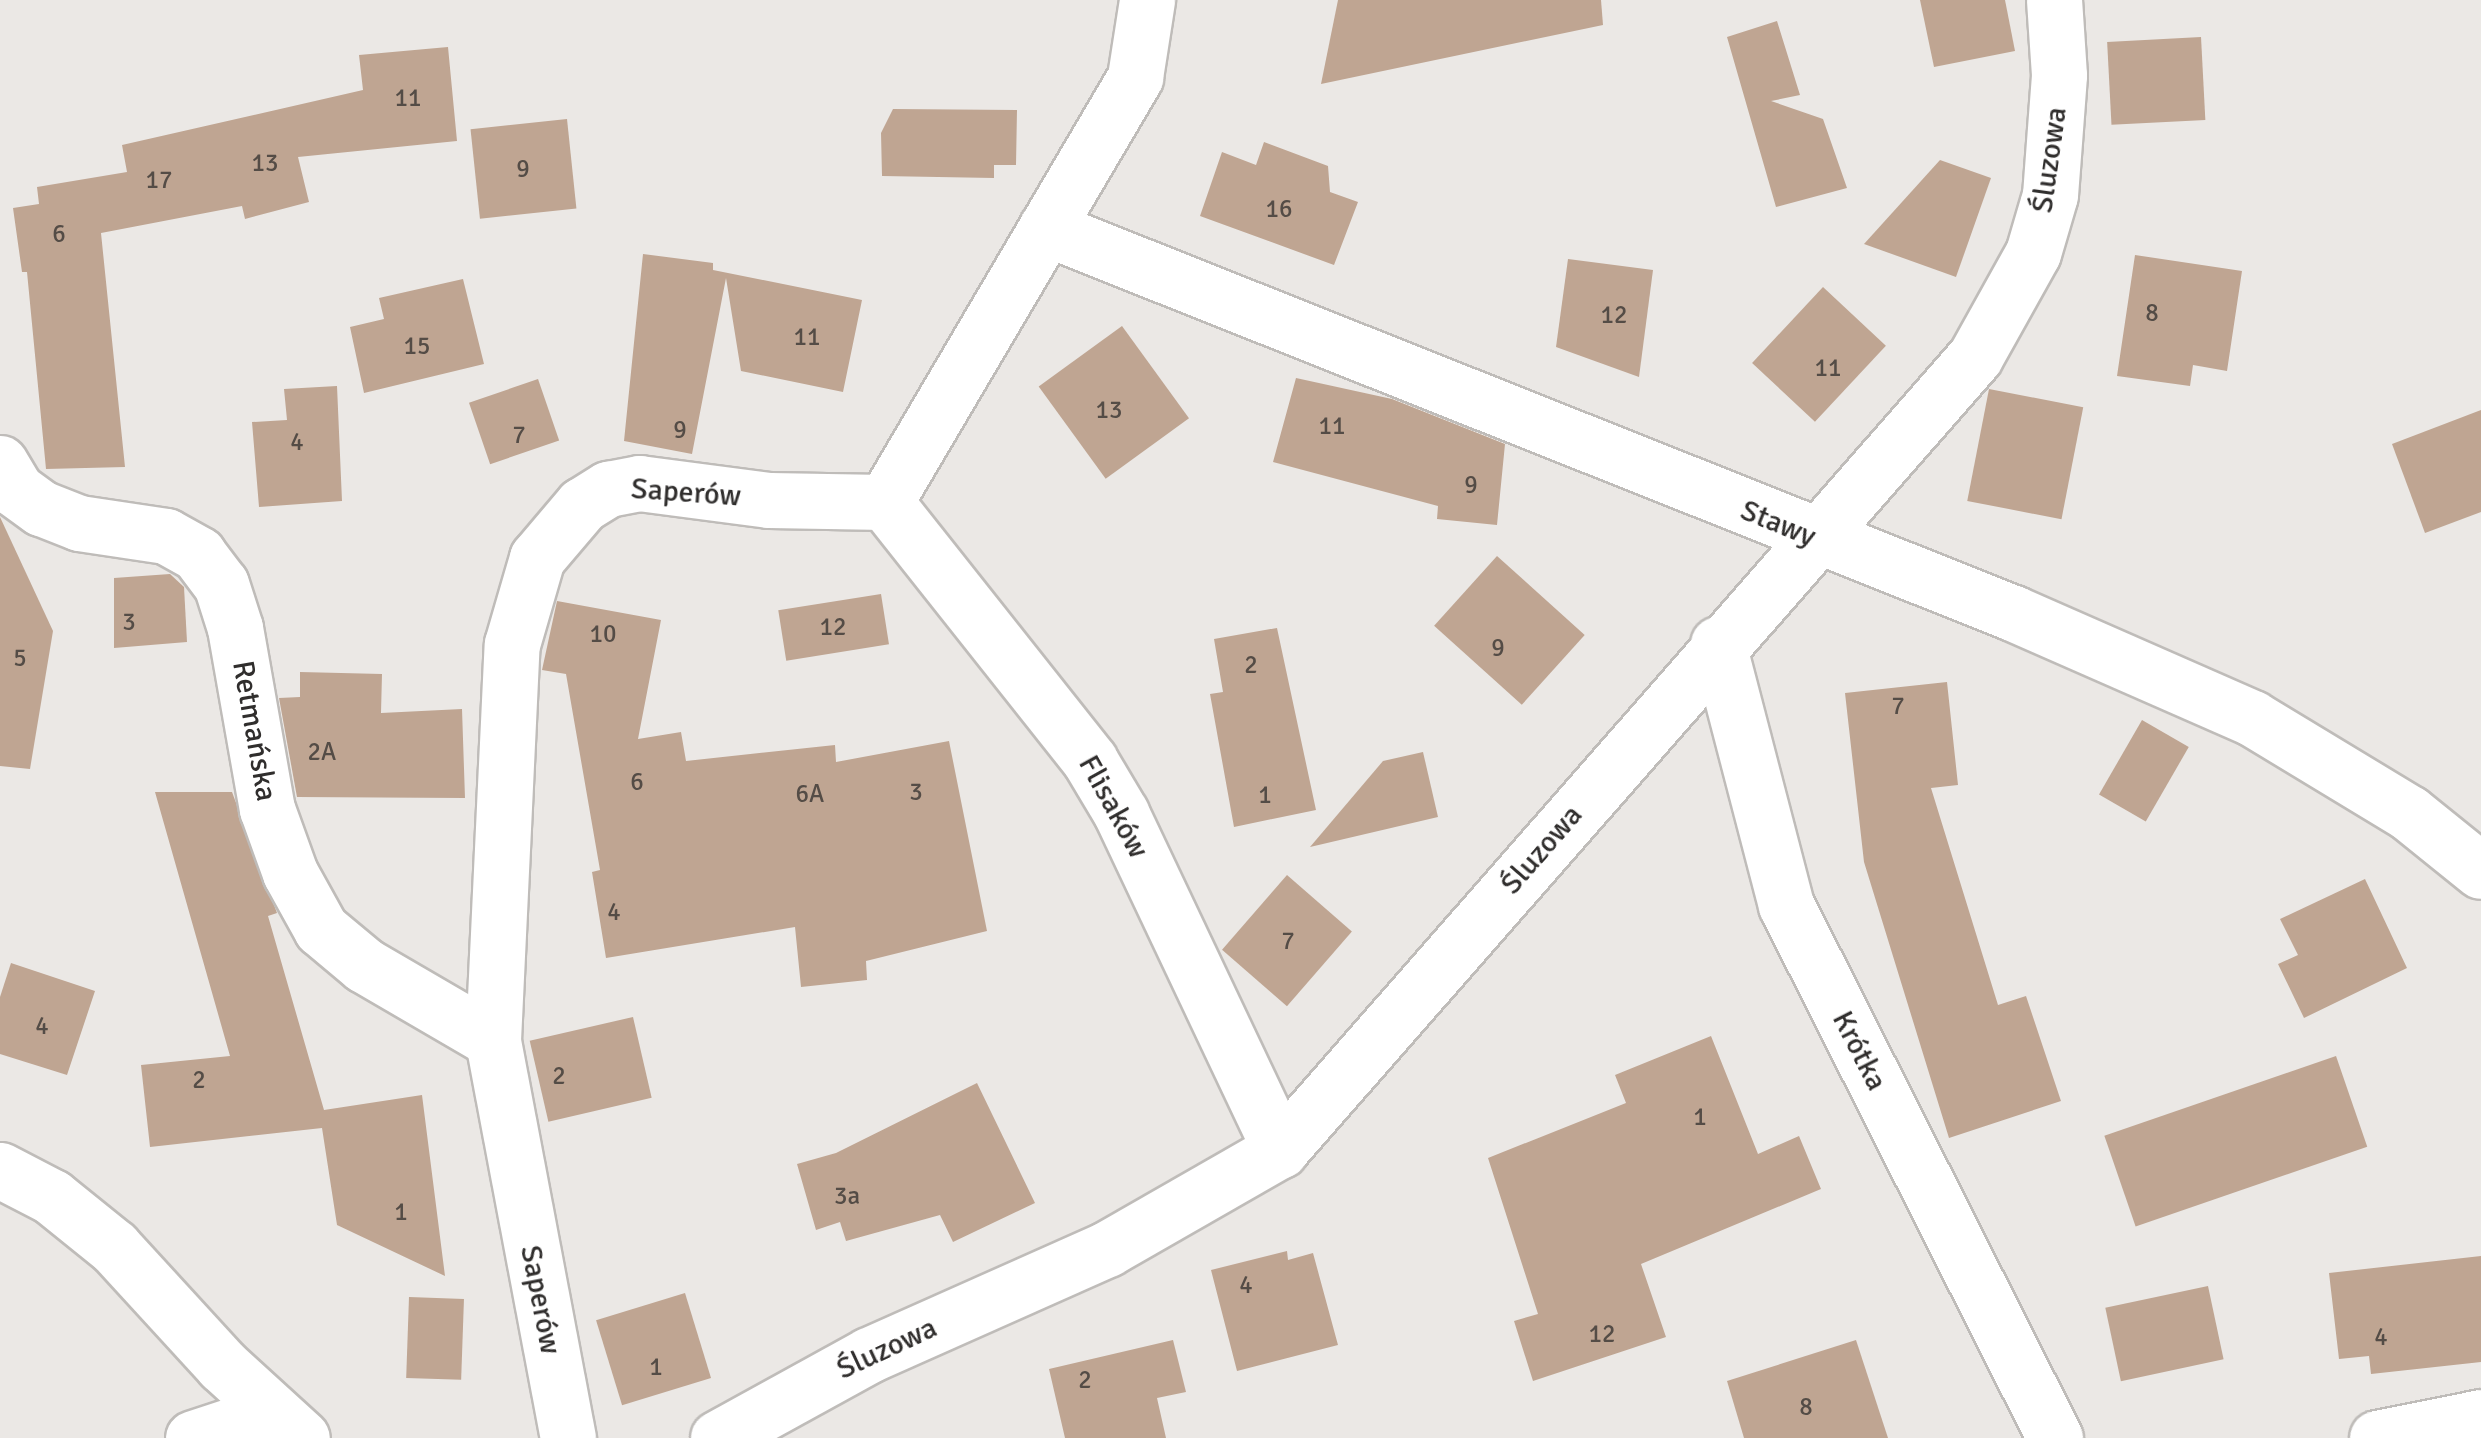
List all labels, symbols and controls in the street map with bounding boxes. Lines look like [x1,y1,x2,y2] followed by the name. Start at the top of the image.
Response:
[395,83,421,113] house number: 11
[2025,105,2075,215] street label: Śluzowa
[252,148,278,178] house number: 13
[516,154,530,184] house number: 9
[146,165,172,195] house number: 17
[1266,194,1292,224] house number: 16
[52,219,66,249] house number: 6
[2145,298,2159,328] house number: 8
[1601,300,1627,330] house number: 12
[794,322,820,352] house number: 11
[404,331,430,361] house number: 15
[1815,353,1841,383] house number: 11
[1096,395,1122,425] house number: 13
[1319,411,1345,441] house number: 11
[673,415,687,445] house number: 9
[512,420,526,450] house number: 7
[290,427,304,457] house number: 4
[1464,470,1478,500] house number: 9
[630,471,742,515] street label: Saperów
[1735,493,1821,555] street label: Stawy
[122,607,136,637] house number: 3
[820,612,846,642] house number: 12
[590,619,616,649] house number: 10
[1491,633,1505,663] house number: 9
[13,643,27,673] house number: 5
[1244,650,1258,680] house number: 2
[224,658,284,804] street label: Retmańska
[1891,691,1905,721] house number: 7
[308,737,336,767] house number: 2A
[1070,749,1156,865] street label: Flisaków
[630,767,644,797] house number: 6
[909,777,923,807] house number: 3
[796,779,824,809] house number: 6A
[1258,780,1272,810] house number: 1
[1494,798,1590,902] street label: Śluzowa
[607,897,621,927] house number: 4
[1281,926,1295,956] house number: 7
[1824,1005,1894,1097] street label: Krótka
[35,1011,49,1041] house number: 4
[552,1061,566,1091] house number: 2
[192,1065,206,1095] house number: 2
[1693,1102,1707,1132] house number: 1
[834,1181,860,1211] house number: 3a
[394,1197,408,1227] house number: 1
[512,1242,568,1358] street label: Saperów
[1239,1270,1253,1300] house number: 4
[831,1310,943,1388] street label: Śluzowa
[1589,1319,1615,1349] house number: 12
[2374,1322,2388,1352] house number: 4
[649,1352,663,1382] house number: 1
[1078,1365,1092,1395] house number: 2
[1799,1392,1813,1422] house number: 8

